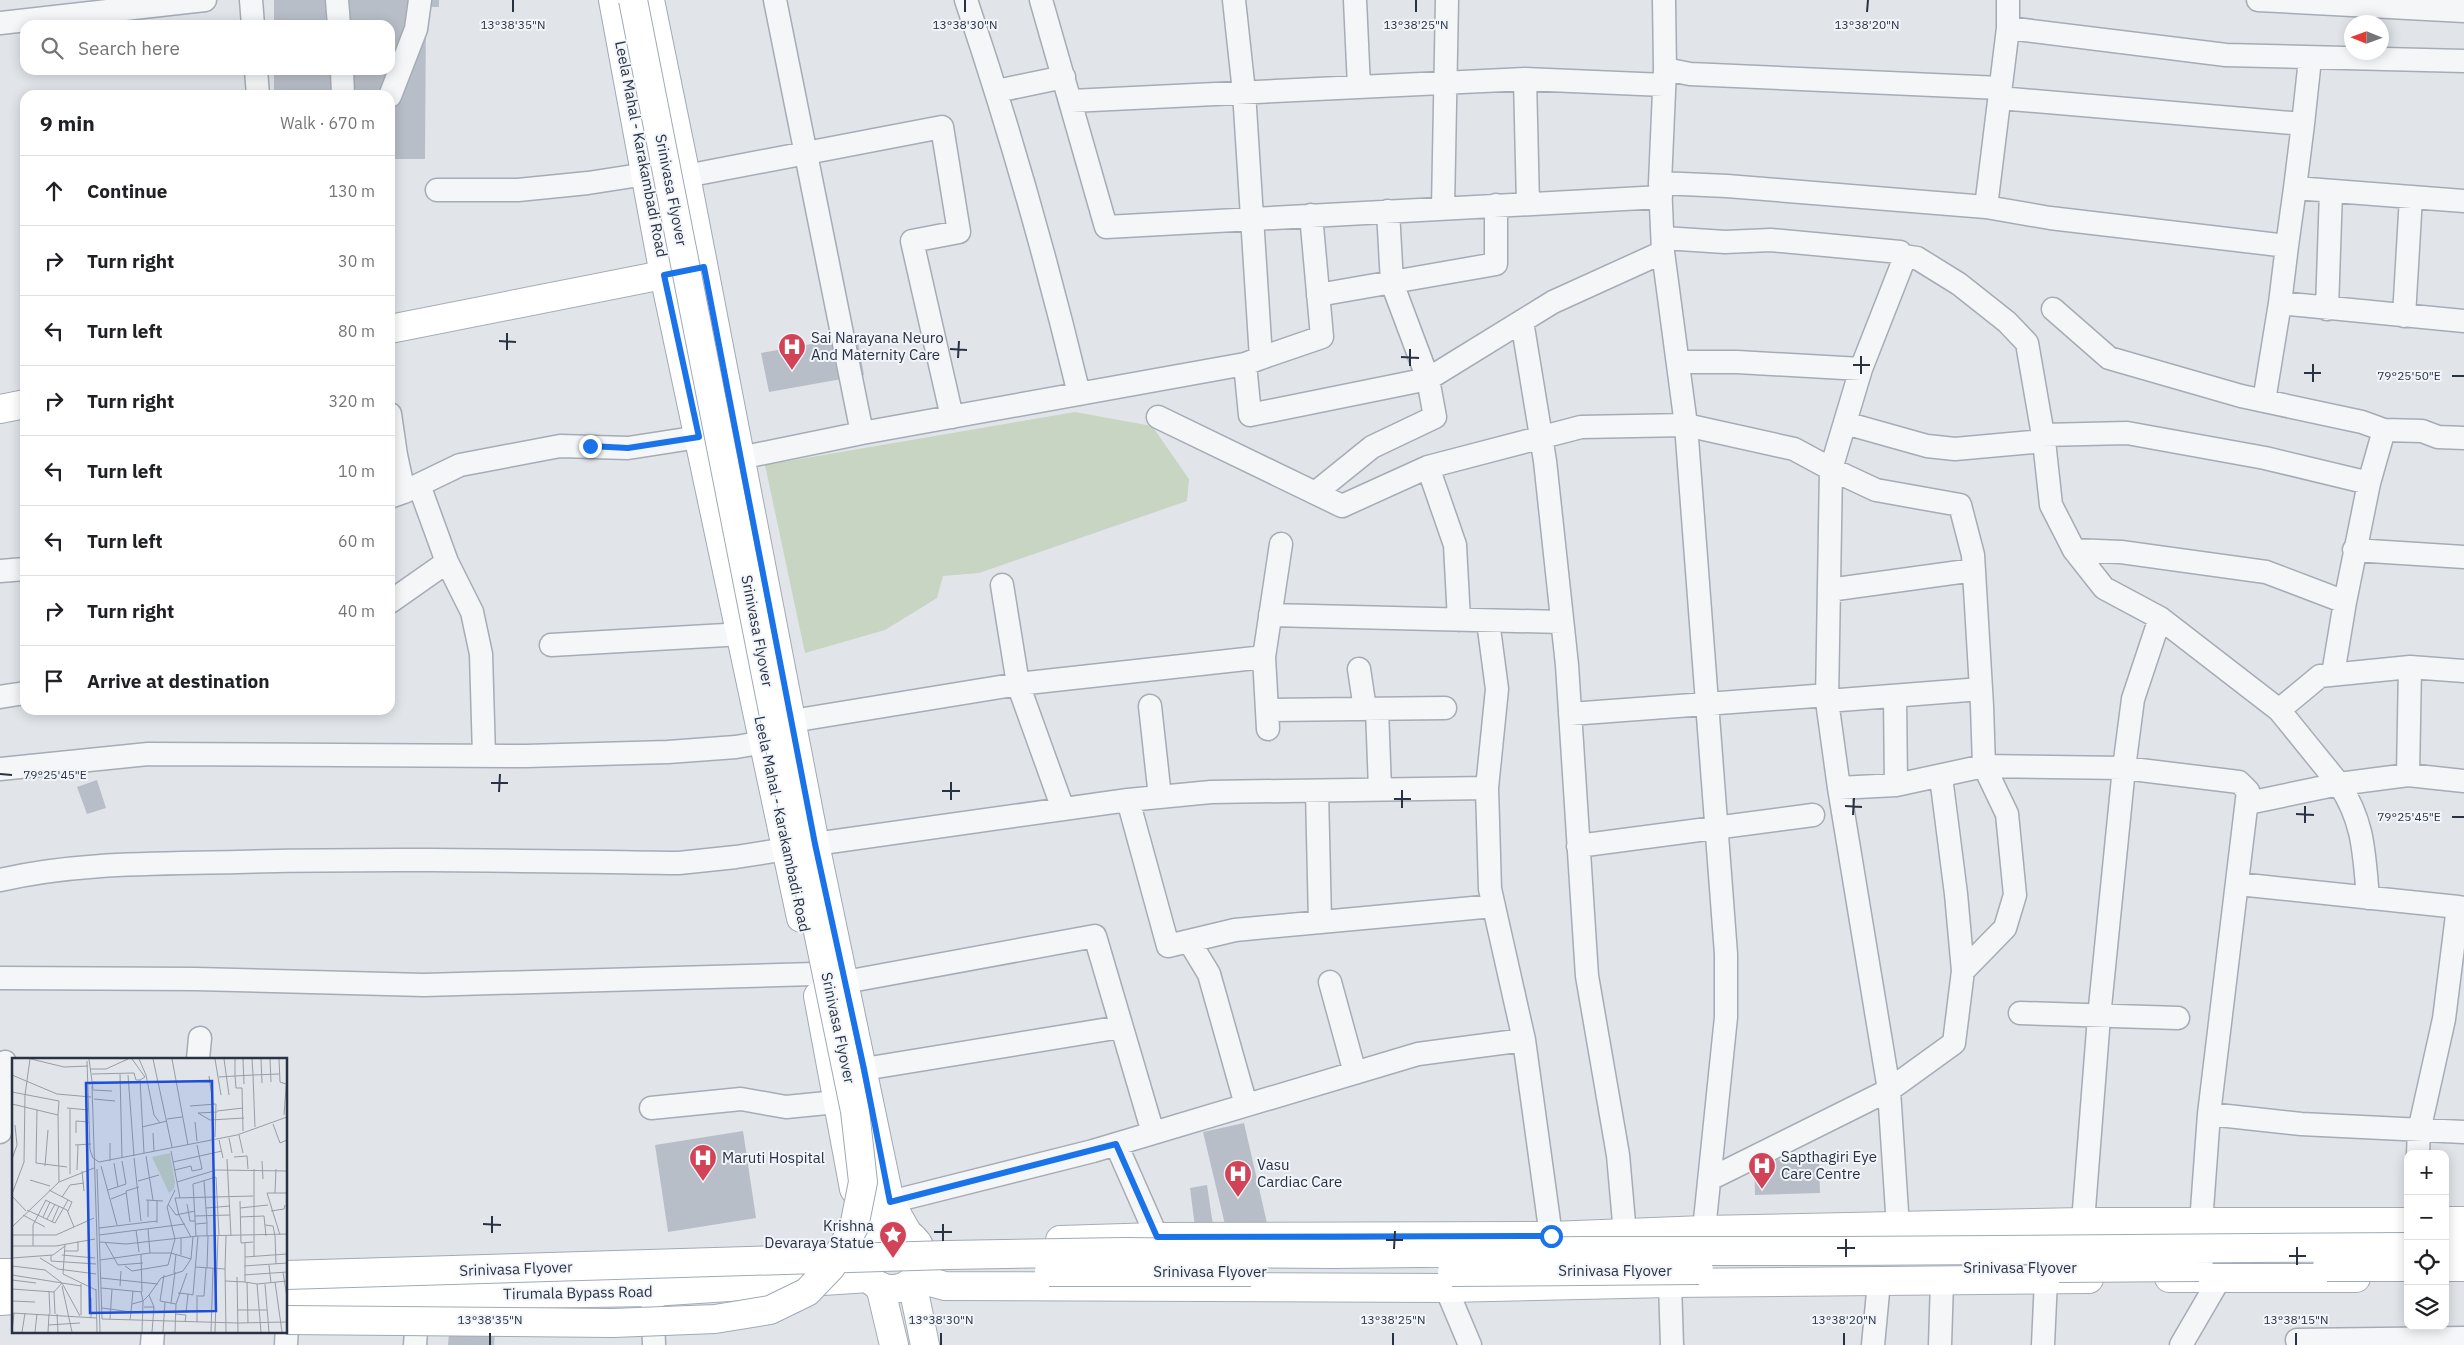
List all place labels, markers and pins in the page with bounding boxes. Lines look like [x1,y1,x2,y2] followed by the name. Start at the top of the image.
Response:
[811,328,944,364] place label: Sai Narayana Neuro And Maternity Care
[777,332,807,371] hospital icon: Sai Narayana Neuro And Maternity Care
[688,1143,718,1182] hospital icon: Maruti Hospital
[1781,1147,1877,1183] place label: Sapthagiri Eye Care Centre
[722,1148,825,1167] place label: Maruti Hospital
[1747,1151,1777,1190] hospital icon: Sapthagiri Eye Care Centre
[1257,1155,1342,1191] place label: Vasu Cardiac Care
[1223,1159,1253,1198] hospital icon: Vasu Cardiac Care
[764,1216,874,1252] place label: Krishna Devaraya Statue
[878,1220,908,1259] place icon: Krishna Devaraya Statue

